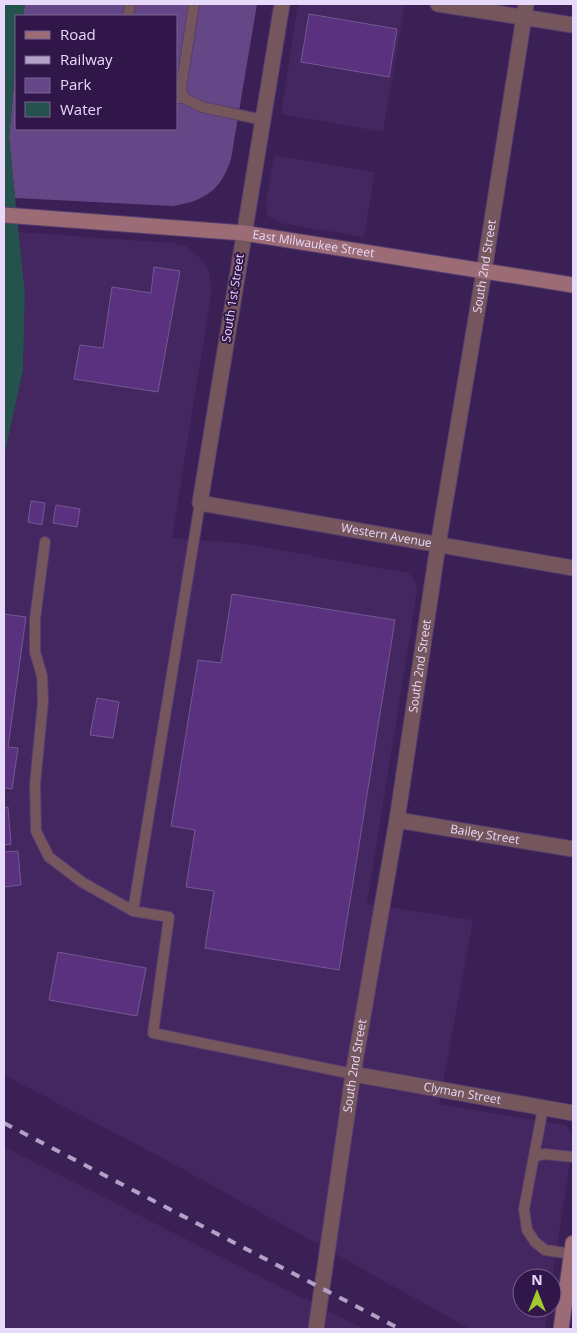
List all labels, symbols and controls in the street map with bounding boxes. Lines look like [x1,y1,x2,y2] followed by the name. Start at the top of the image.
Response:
[15,15,178,130] legend
[60,24,96,44] text: Road
[60,49,113,69] text: Railway
[60,74,91,94] text: Park
[60,99,102,119] text: Water
[468,218,500,314] street label: South 2nd Street
[251,225,376,261] street label: East Milwaukee Street
[217,252,248,343] street label: South 1st Street
[340,519,434,551] street label: Western Avenue
[404,618,435,714] street label: South 2nd Street
[449,820,521,848] street label: Bailey Street
[339,1018,370,1114] street label: South 2nd Street
[422,1078,502,1108] street label: Clyman Street
[512,1268,562,1318] north arrow
[531,1270,543,1289] text: N

